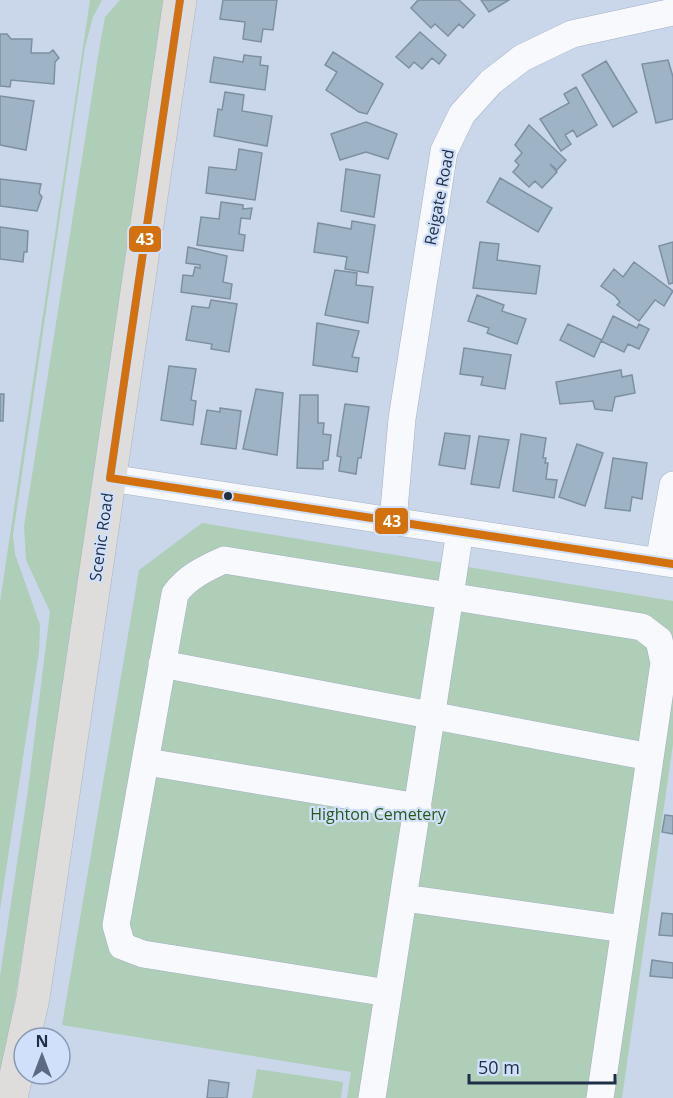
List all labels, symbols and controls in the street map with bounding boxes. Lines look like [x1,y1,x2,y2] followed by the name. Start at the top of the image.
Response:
[419,147,459,247] street label: Reigate Road
[128,225,162,253] line badge: 43
[136,228,154,250] text: 43
[222,490,234,502] unlabelled marker
[84,491,118,583] street label: Scenic Road
[374,507,409,535] line badge: 43
[383,510,401,532] text: 43
[310,803,447,825] park label: Highton Cemetery
[12,1026,72,1086] north arrow
[35,1030,49,1052] text: N
[469,1047,614,1085] scale bar
[478,1055,520,1079] text: 50 m

